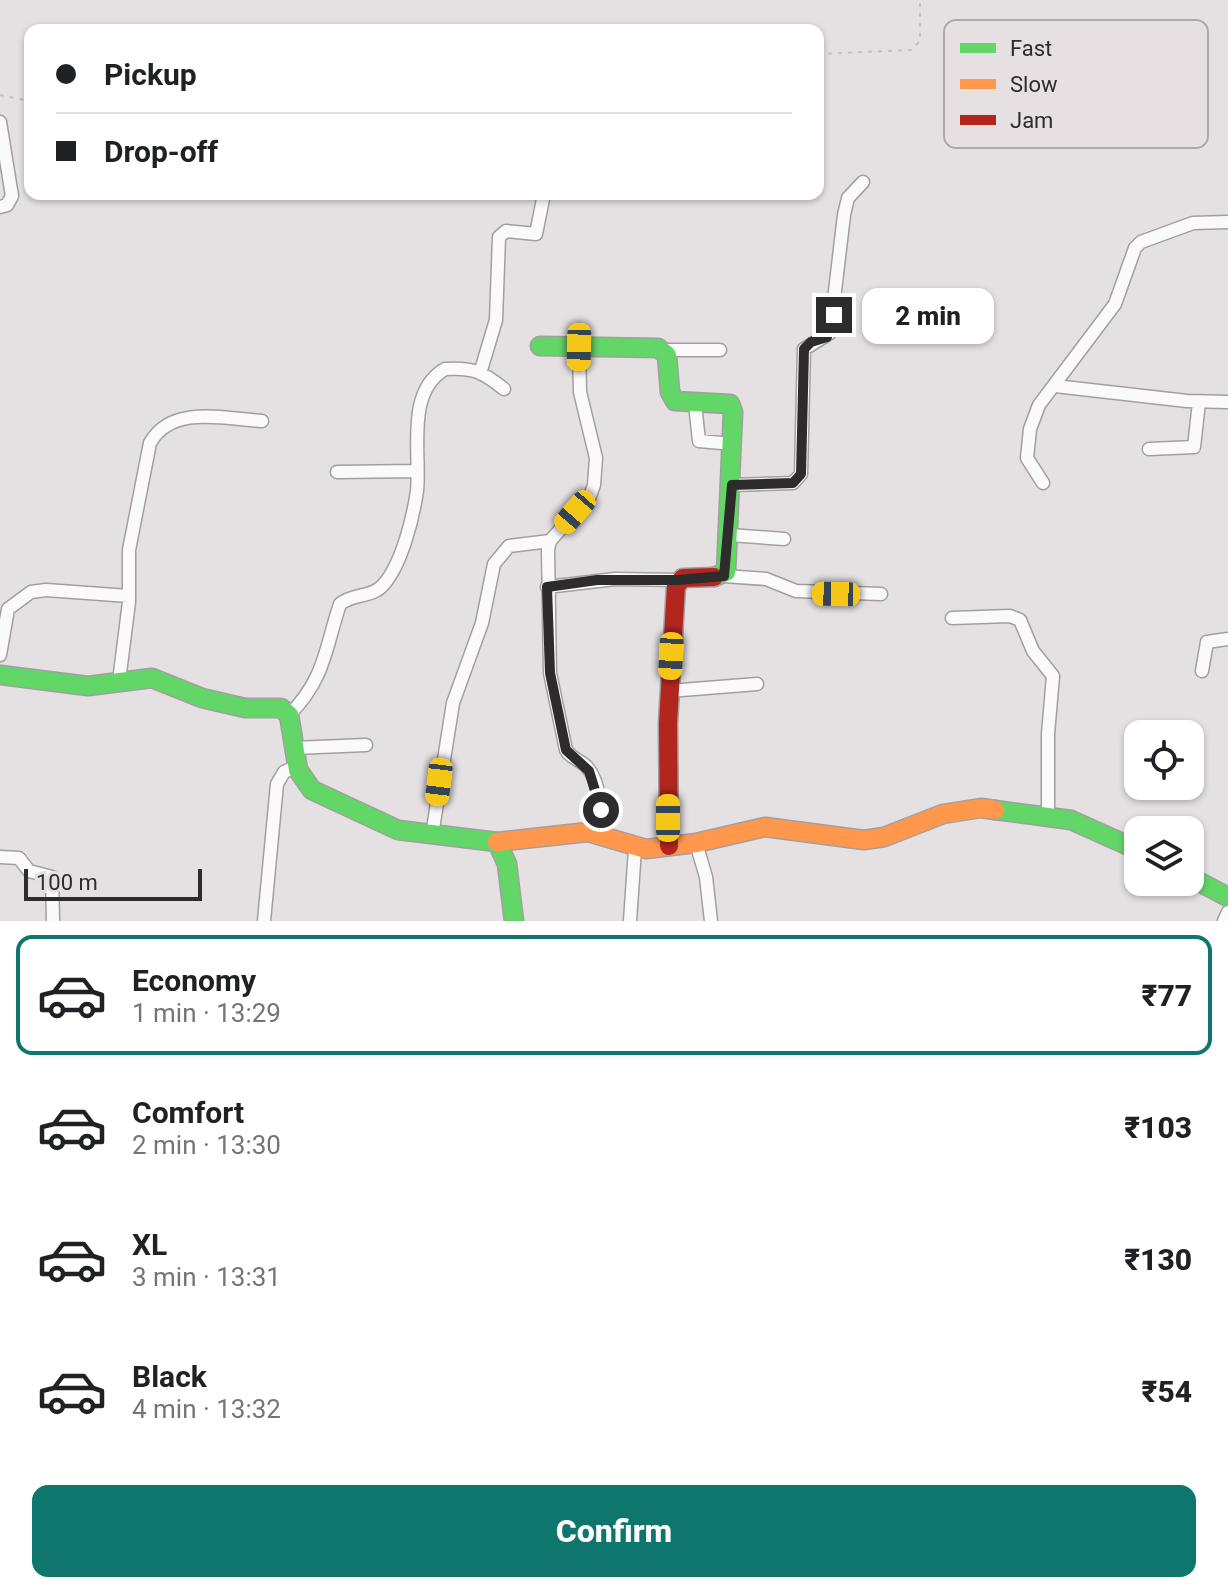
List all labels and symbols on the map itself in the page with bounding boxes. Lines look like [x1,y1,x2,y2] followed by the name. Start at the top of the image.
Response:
[944,20,1208,148] legend
[1010,36,1052,61] text: Fast
[1010,72,1058,97] text: Slow
[1010,108,1053,133] text: Jam
[862,287,994,343] callout: 2 min
[816,297,852,333] route end
[567,323,591,371] car
[550,486,600,538] car
[812,582,860,606] car
[658,631,684,681] car
[424,757,454,807] car
[583,792,619,828] route start
[656,794,680,842] car
[24,865,202,901] scale bar

